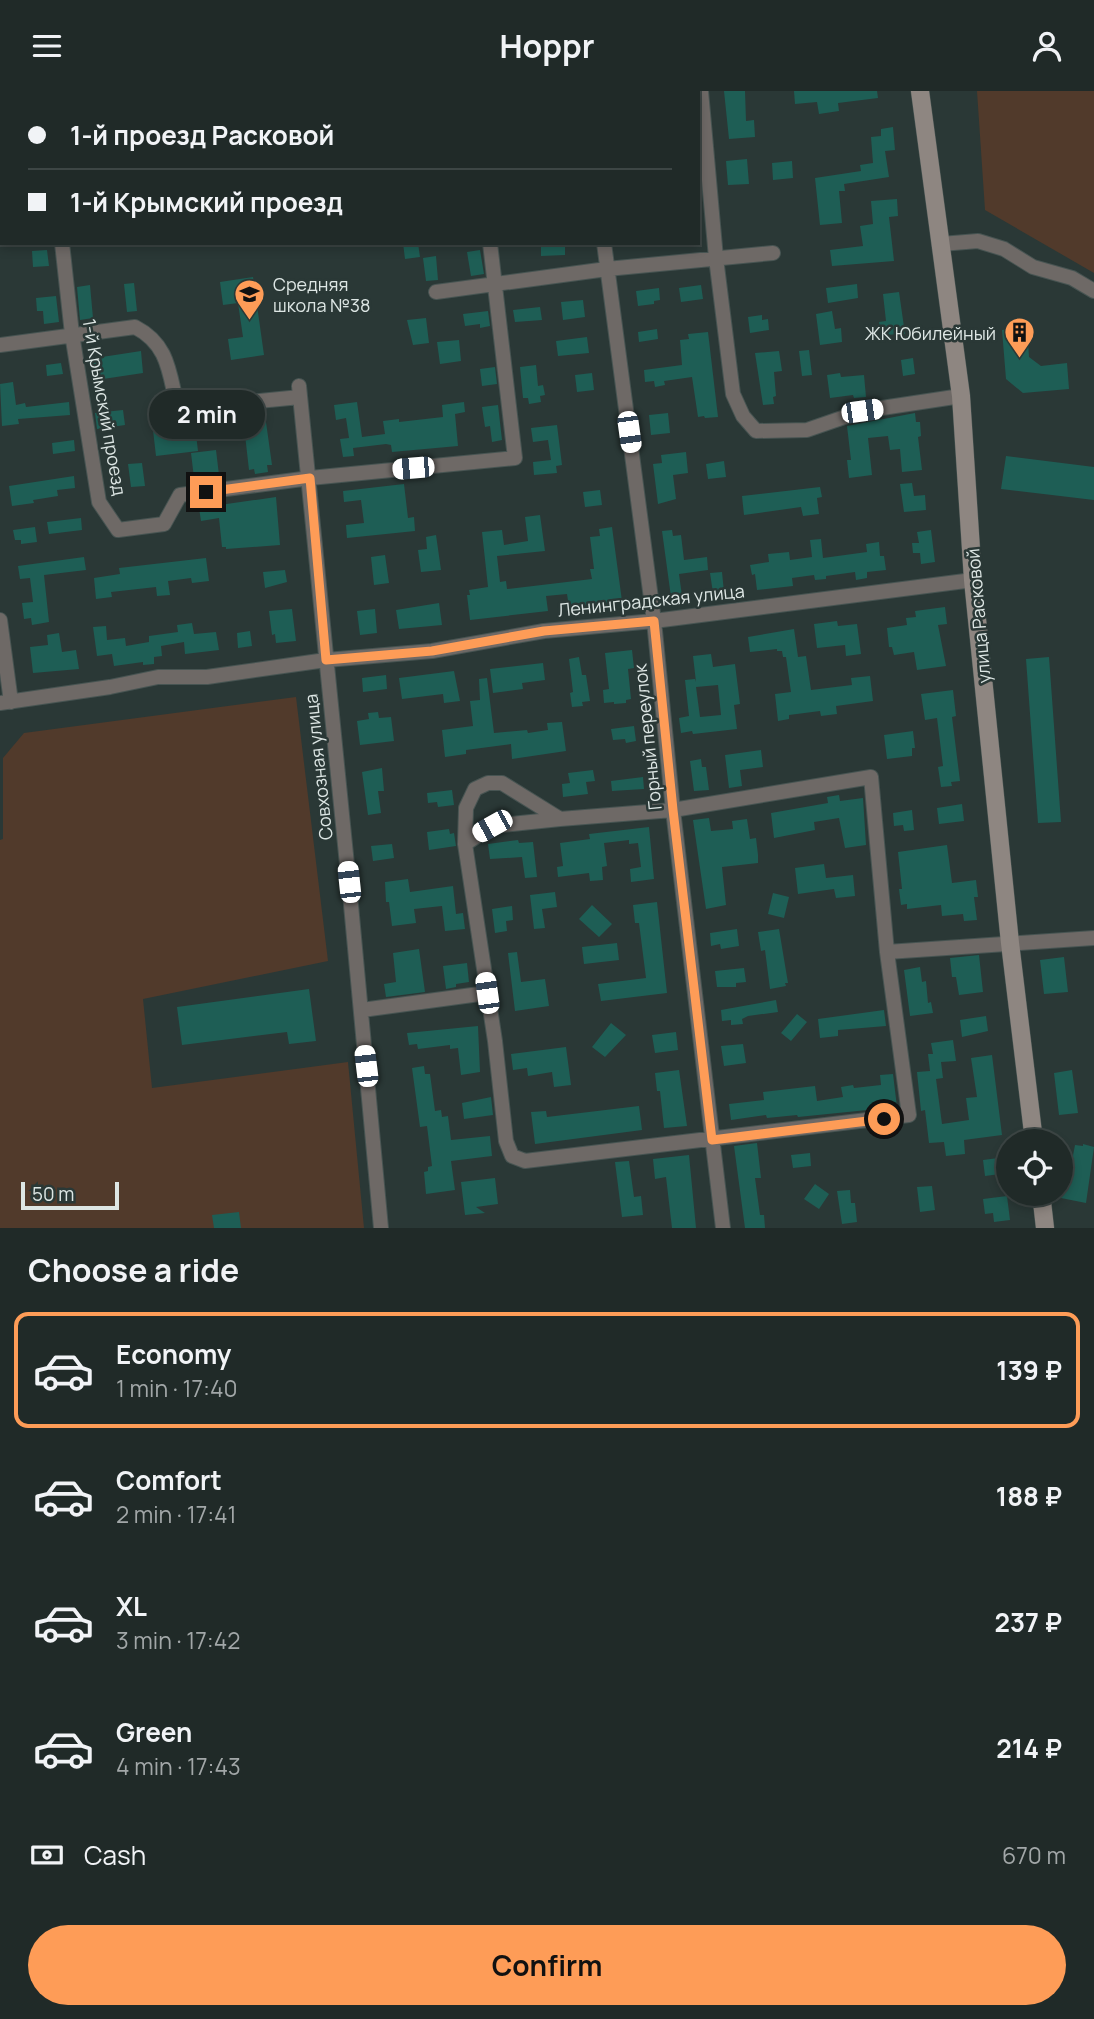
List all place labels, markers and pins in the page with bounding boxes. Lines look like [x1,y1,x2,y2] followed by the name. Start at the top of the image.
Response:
[273,272,370,317] place label: Средняя школа №38
[233,277,267,321] school or university icon: Средняя школа №38
[1002,316,1036,360] building icon: ЖК Юбилейный
[865,321,996,345] place label: ЖК Юбилейный

